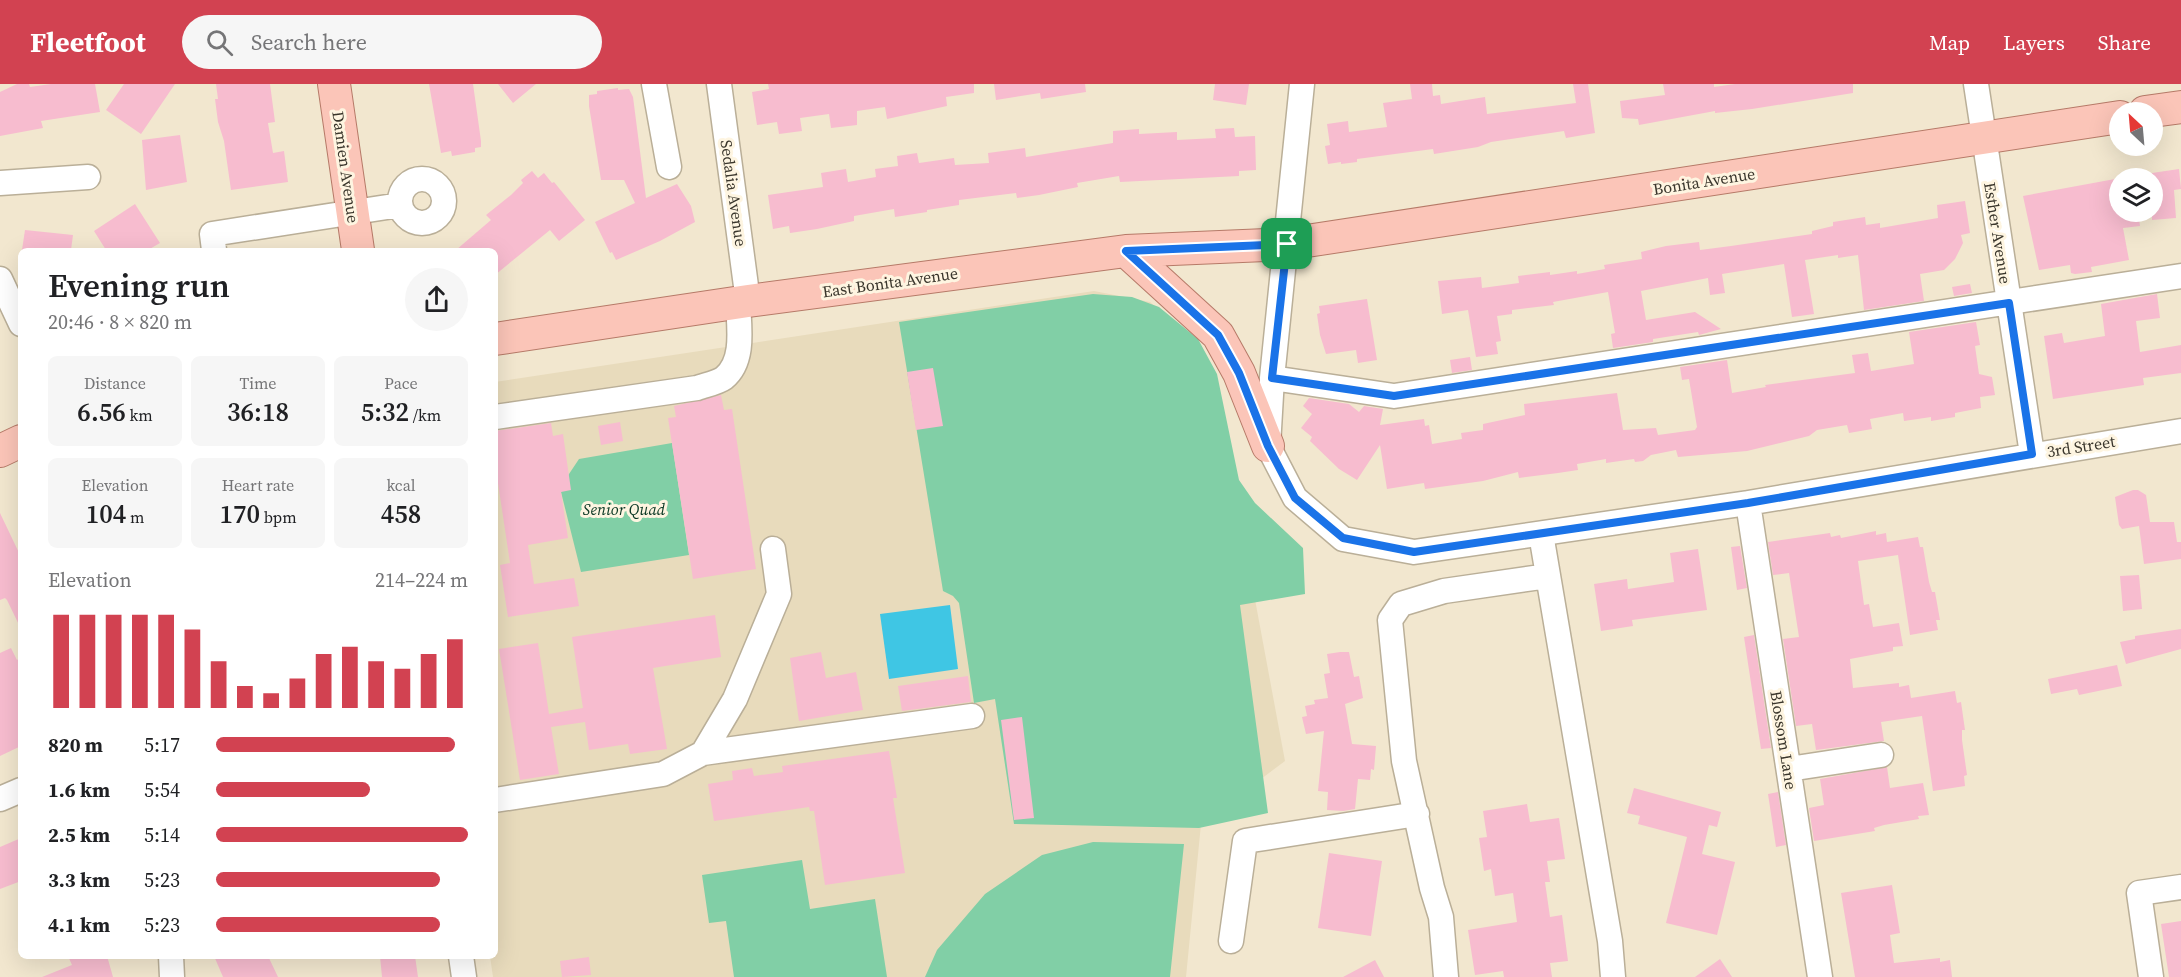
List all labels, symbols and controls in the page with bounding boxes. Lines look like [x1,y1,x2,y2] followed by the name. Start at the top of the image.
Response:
[182,15,602,69] search box
[30,23,146,61] text: Fleetfoot
[203,26,236,59] icon: search
[251,27,367,57] text: Search here
[1929,28,1970,57] text: Map
[2003,28,2065,57] text: Layers
[2098,28,2151,57] text: Share
[2109,102,2163,156] north arrow
[2109,102,2163,222] map controls
[327,110,365,224] street label: Damien Avenue
[716,138,752,248] street label: Sedalia Avenue
[1651,162,1757,200] street label: Bonita Avenue
[2109,168,2163,222] button: layers
[1979,181,2017,285] street label: Esther Avenue
[1261,218,1312,269] pin
[1270,227,1303,260] icon: arrive
[821,262,959,302] street label: East Bonita Avenue
[48,263,230,308] text: Evening run
[405,268,468,331] button: share
[48,308,192,336] text: 20:46 · 8 × 820 m
[84,372,146,394] text: Distance
[239,372,277,394] text: Time
[384,372,418,394] text: Pace
[77,394,126,430] text: 6.56
[227,394,289,430] text: 36:18
[361,394,409,430] text: 5:32
[126,404,153,426] text: km
[409,404,441,426] text: /km
[2045,430,2117,462] street label: 3rd Street
[82,474,148,496] text: Elevation
[222,474,294,496] text: Heart rate
[386,474,416,496] text: kcal
[86,496,126,532] text: 104
[219,496,260,532] text: 170
[381,496,421,532] text: 458
[583,498,666,520] park label: Senior Quad
[126,506,144,528] text: m
[260,506,297,528] text: bpm
[48,566,132,594] text: Elevation
[375,566,468,594] text: 214–224 m
[1765,689,1803,791] street label: Blossom Lane
[48,731,103,759] text: 820 m
[144,731,180,759] text: 5:17
[48,776,110,804] text: 1.6 km
[144,776,180,804] text: 5:54
[48,821,110,849] text: 2.5 km
[144,821,180,849] text: 5:14
[48,866,110,894] text: 3.3 km
[144,866,180,894] text: 5:23
[48,911,110,939] text: 4.1 km
[144,911,180,939] text: 5:23

